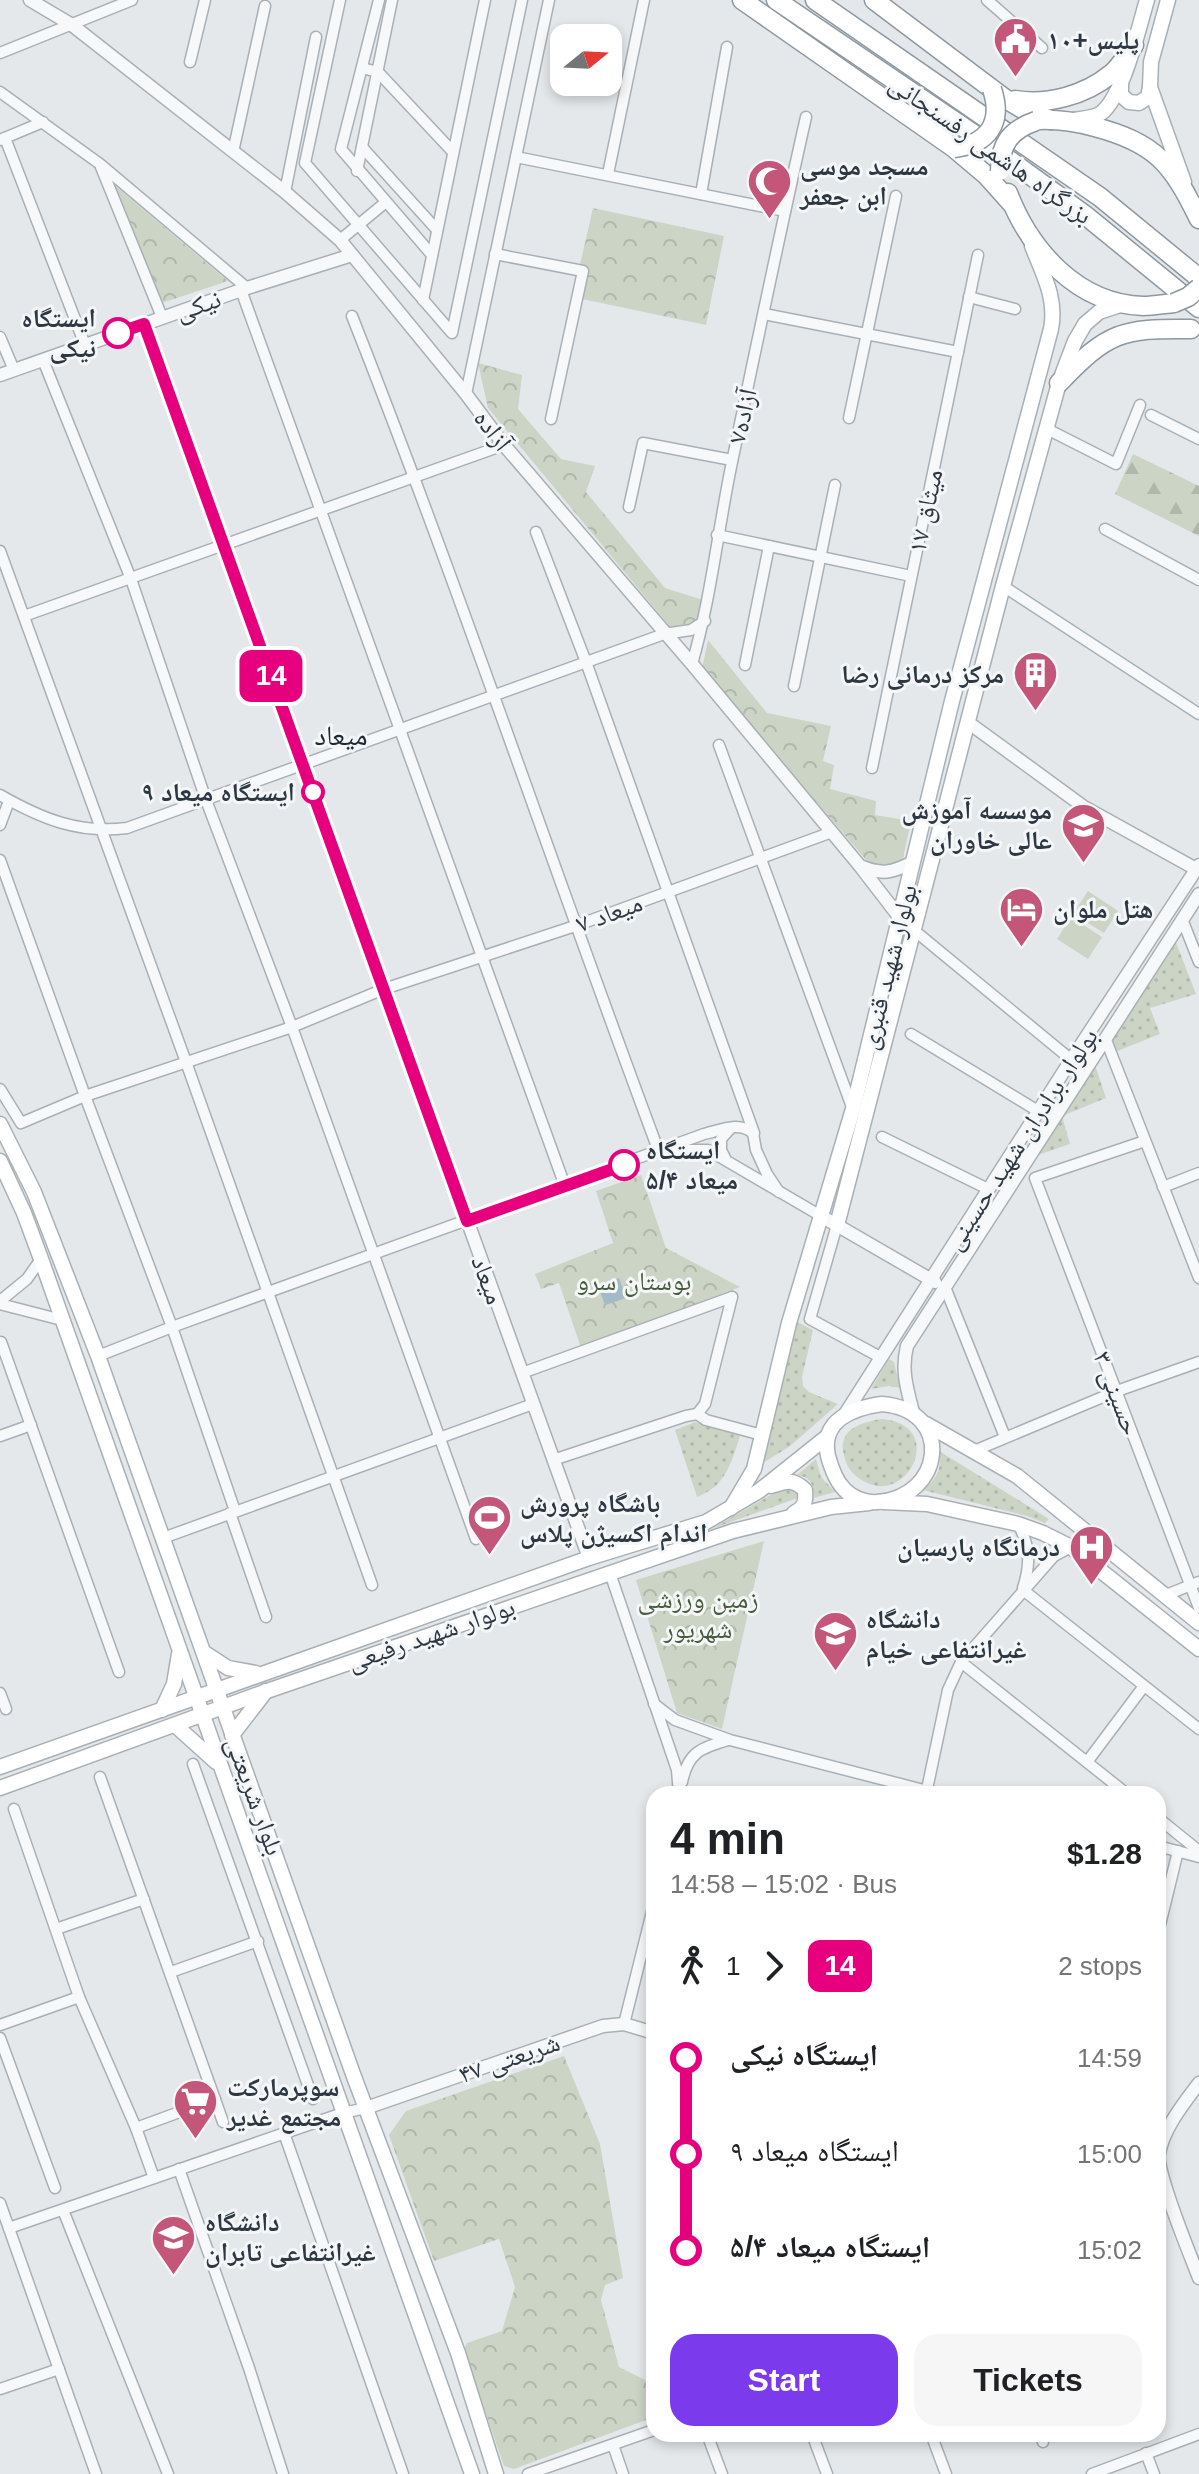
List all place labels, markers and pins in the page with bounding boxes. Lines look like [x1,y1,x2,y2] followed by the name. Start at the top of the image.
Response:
[992,16,1040,79] public building icon: پلیس+۱۰
[1047,25,1139,56] place label: پلیس+۱۰
[799,151,928,212] place label: مسجد موسی ابن جعفر
[745,157,793,220] mosque icon: مسجد موسی ابن جعفر
[22,303,96,364] place label: ایستگاه نیکی
[103,318,133,348] marker: ایستگاه نیکی
[1011,650,1059,713] building icon: مرکز درمانی رضا
[841,659,1004,690] place label: مرکز درمانی رضا
[141,777,295,807] place label: ایستگاه میعاد ۹
[302,781,324,803] marker: ایستگاه میعاد ۹
[902,795,1052,856] place label: موسسه آموزش عالی خاوران
[1059,801,1107,864] school or university icon: موسسه آموزش عالی خاوران
[998,885,1046,948] hotel icon: هتل ملوان
[1053,894,1154,925] place label: هتل ملوان
[646,1135,738,1195] place label: ایستگاه میعاد ۵/۴
[609,1150,639,1180] marker: ایستگاه میعاد ۵/۴
[520,1488,707,1551] place label: باشگاه پرورش اندام اکسیژن پلاس
[465,1494,513,1557] sports icon: باشگاه پرورش اندام اکسیژن پلاس
[1067,1523,1115,1586] hospital icon: درمانگاه پارسیان
[897,1532,1060,1563] place label: درمانگاه پارسیان
[866,1604,1027,1667] place label: دانشگاه غیرانتفاعی خیام
[811,1610,859,1673] school or university icon: دانشگاه غیرانتفاعی خیام
[226,2072,341,2134] place label: سوپرمارکت مجتمع غدیر
[172,2078,220,2141] supermarket icon: سوپرمارکت مجتمع غدیر
[205,2207,376,2268] place label: دانشگاه غیرانتفاعی تابران
[150,2213,198,2276] school or university icon: دانشگاه غیرانتفاعی تابران

